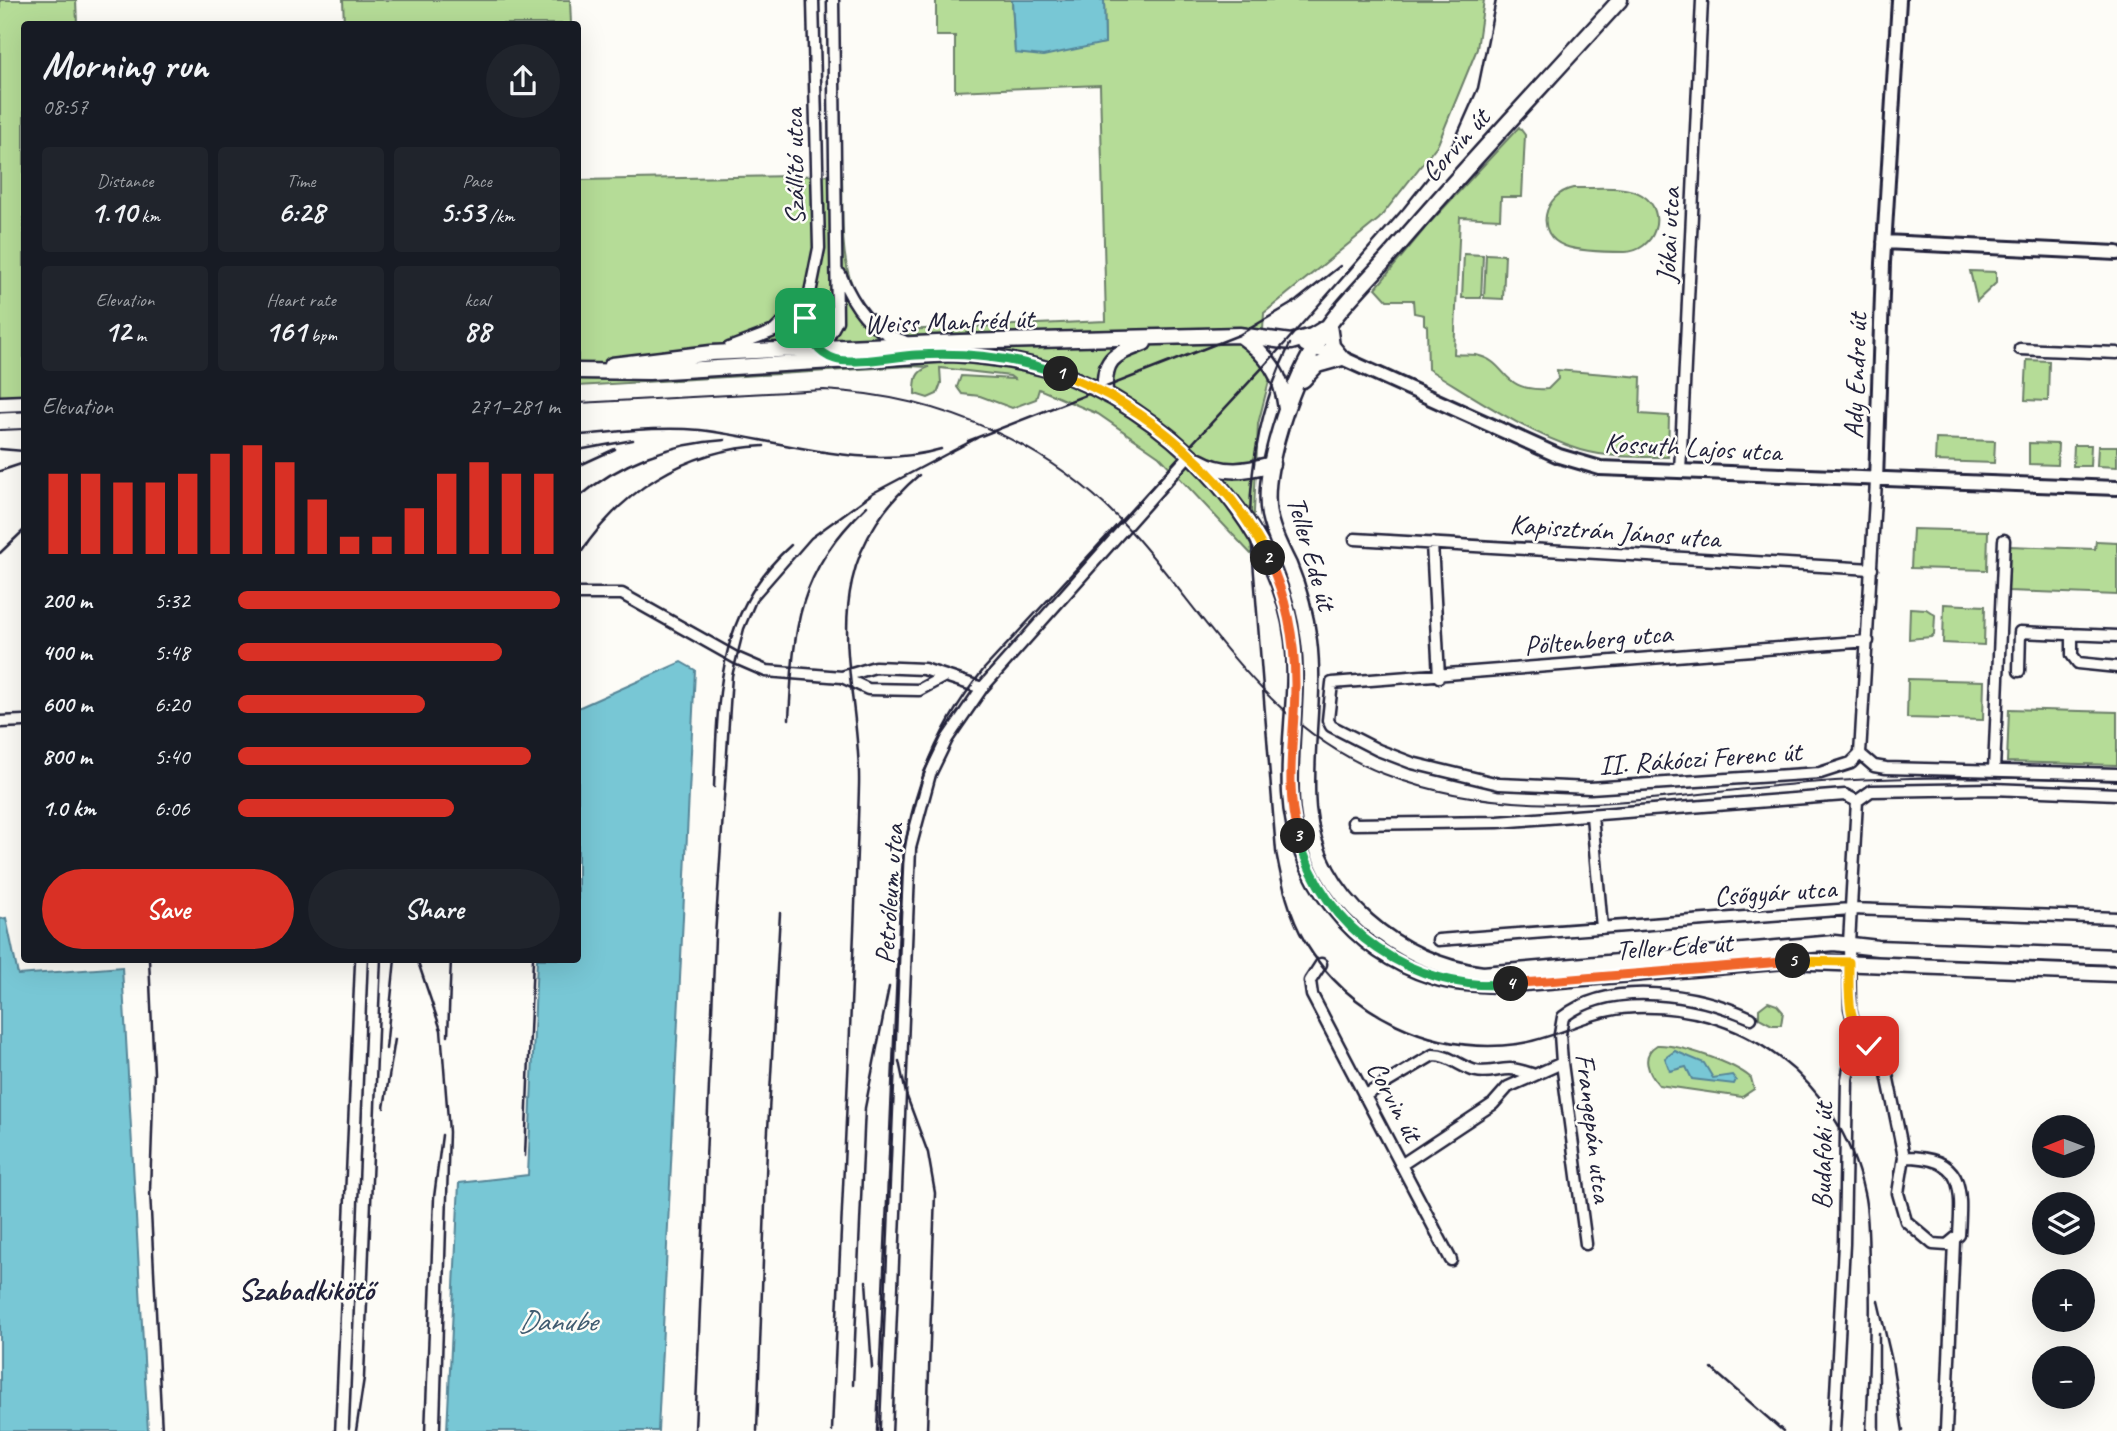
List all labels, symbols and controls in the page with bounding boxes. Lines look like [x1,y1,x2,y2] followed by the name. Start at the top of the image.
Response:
[42,42,208,89] text: Morning run
[486,44,560,118] button: share
[42,92,88,121] text: 08:57
[1413,99,1499,189] street label: Corvin út
[775,107,813,226] street label: Szállító utca
[97,169,153,193] text: Distance
[286,169,316,193] text: Time
[462,169,492,193] text: Pace
[1648,185,1688,285] street label: Jókai utca
[90,193,137,231] text: 1.10
[277,193,325,231] text: 6:28
[440,193,485,231] text: 5:53
[137,204,160,228] text: km
[485,204,514,228] text: /km
[96,288,154,312] text: Elevation
[266,288,336,312] text: Heart rate
[464,288,490,312] text: kcal
[775,288,835,348] pin
[786,299,824,337] icon: arrive
[864,300,1037,341] street label: Weiss Manfréd út
[1835,310,1875,439] street label: Ady Endre út
[104,312,131,350] text: 12
[265,312,306,350] text: 161
[464,312,491,350] text: 88
[131,323,146,347] text: m
[306,323,337,347] text: bpm
[1044,356,1078,392] pin: 1
[1056,361,1065,385] text: 1
[42,392,113,421] text: Elevation
[469,392,560,421] text: 271–281 m
[1604,425,1785,469] street label: Kossuth Lajos utca
[1279,492,1346,616] street label: Teller Ede út
[1509,506,1724,556] street label: Kapisztrán János utca
[1250,540,1286,576] pin: 2
[1263,545,1272,569] text: 2
[42,586,92,615] text: 200 m
[154,586,190,615] text: 5:32
[1523,615,1675,663] street label: Pöltenberg utca
[42,638,92,667] text: 400 m
[154,638,190,667] text: 5:48
[42,690,92,719] text: 600 m
[154,690,190,719] text: 6:20
[1598,733,1805,783] street label: II. Rákóczi Ferenc út
[42,742,92,771] text: 800 m
[154,742,190,771] text: 5:40
[42,794,96,823] text: 1.0 km
[154,794,190,823] text: 6:06
[1280,818,1316,854] pin: 3
[867,821,911,965] street label: Petróleum utca
[1293,823,1302,847] text: 3
[42,869,294,949] button: Save
[308,869,560,949] button: Share
[1713,870,1839,914] street label: Csőgyár utca
[1615,924,1736,968] street label: Teller Ede út
[1776,944,1811,978] pin: 5
[1788,948,1797,972] text: 5
[1494,967,1528,1002] pin: 4
[1506,971,1515,995] text: 4
[1839,1016,1899,1076] pin
[1850,1027,1888,1065] icon: check
[1568,1052,1621,1206] street label: Frangepán utca
[1359,1055,1432,1150] street label: Corvin út
[1804,1099,1840,1210] street label: Budafoki út
[2032,1115,2095,1178] north arrow
[2032,1115,2095,1409] map controls
[2032,1192,2095,1255] button: layers
[2032,1269,2095,1332] button: +
[238,1271,379,1309] district label: Szabadkikötő
[518,1302,600,1340] water label: Danube
[2032,1346,2095,1409] button: −

